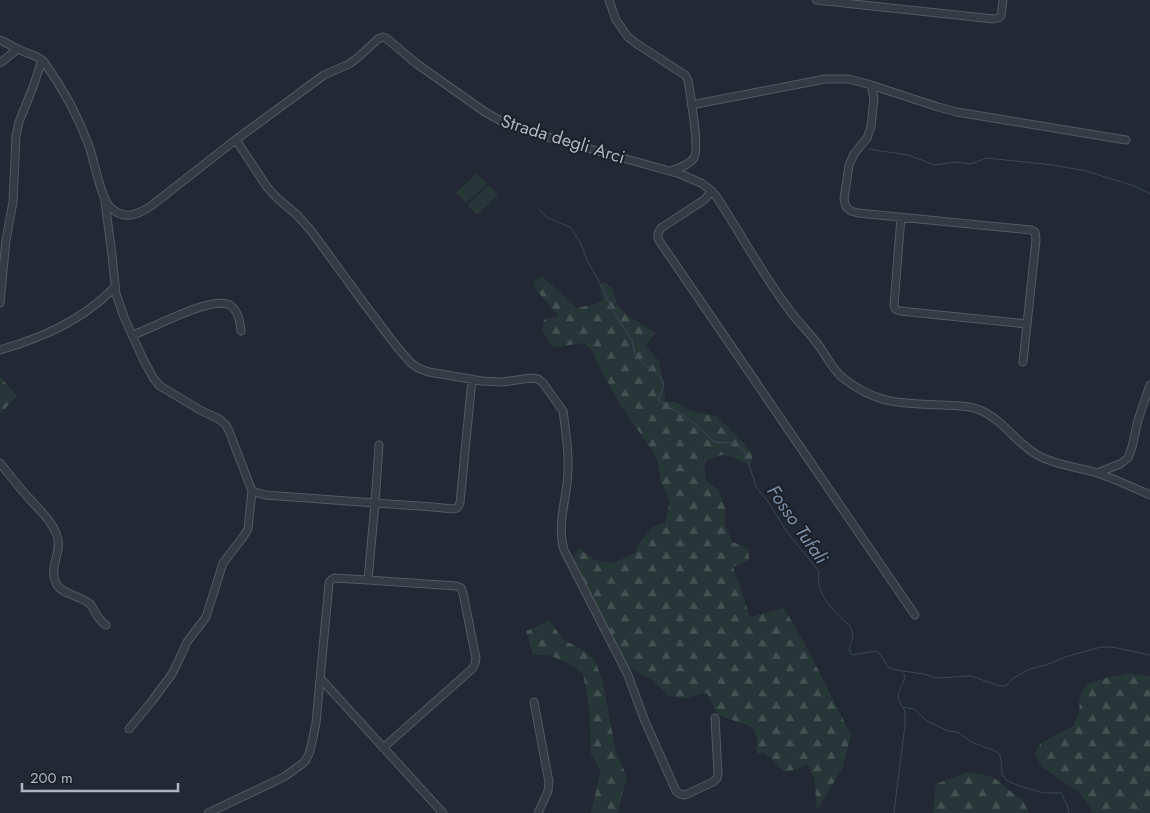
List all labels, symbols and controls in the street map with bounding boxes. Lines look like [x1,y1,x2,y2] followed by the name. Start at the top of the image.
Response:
[498,108,628,170] street label: Strada degli Arci
[760,479,835,570] water label: Fosso Tufali
[22,760,179,792] scale bar
[30,767,73,789] text: 200 m

